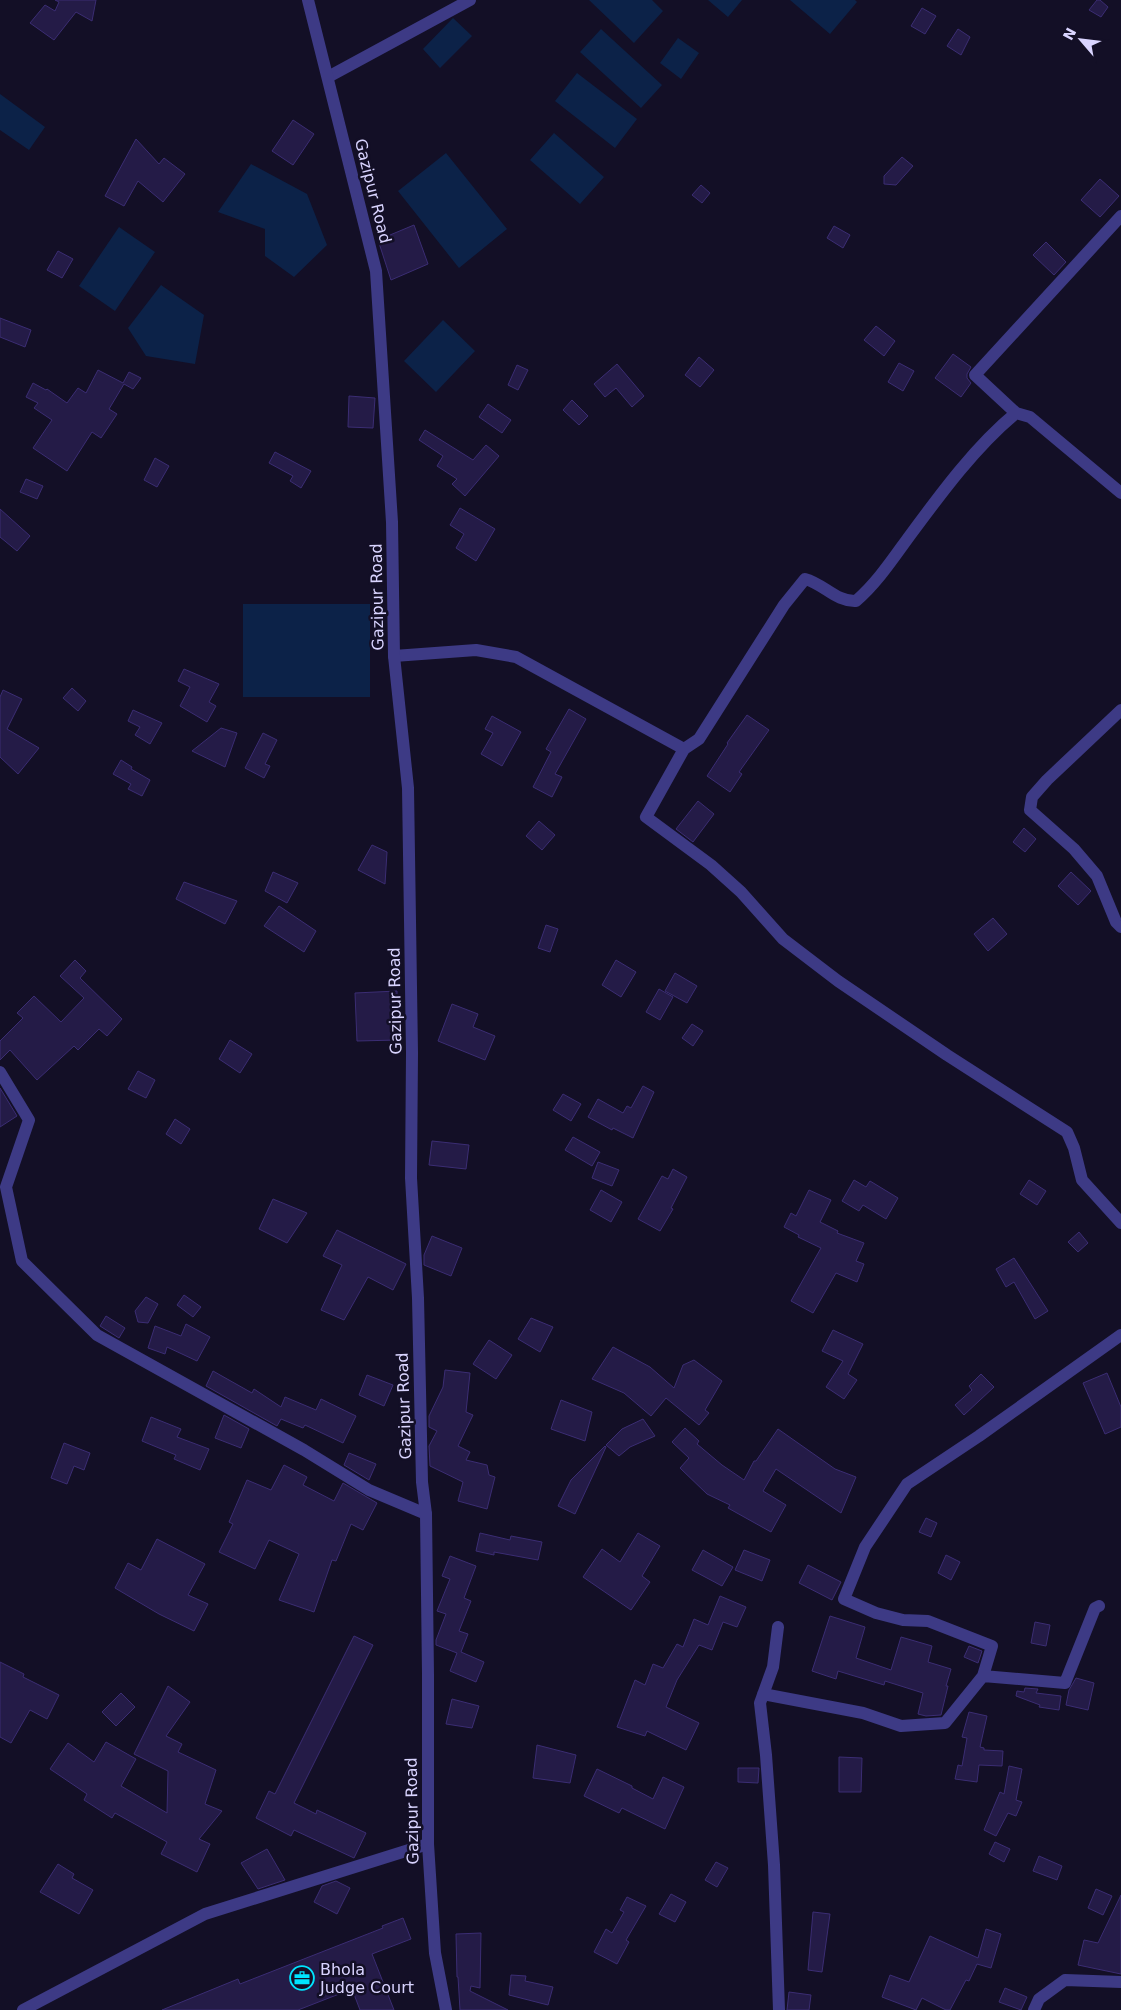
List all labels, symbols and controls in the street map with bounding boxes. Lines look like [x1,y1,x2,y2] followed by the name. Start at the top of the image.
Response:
[1056,15,1106,65] north arrow
[1060,25,1079,43] text: N
[351,137,395,245] street label: Gazipur Road
[367,543,387,651] street label: Gazipur Road
[385,947,405,1055] street label: Gazipur Road
[393,1352,415,1460] street label: Gazipur Road
[402,1757,422,1865] street label: Gazipur Road
[319,1960,414,1997] place label: Bhola Judge Court
[289,1965,315,1991] office icon: Bhola Judge Court

